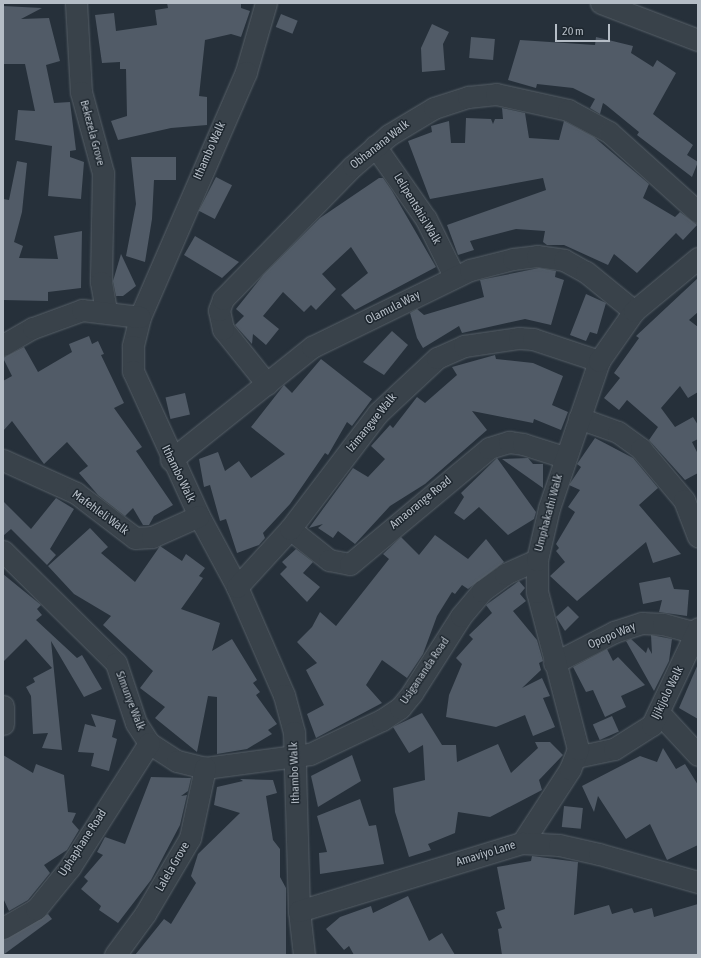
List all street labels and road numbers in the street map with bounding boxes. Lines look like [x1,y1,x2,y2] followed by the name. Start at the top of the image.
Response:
[76,99,108,167] street label: Bekezela Grove
[348,117,412,173] street label: Obhanana Walk
[191,120,229,182] street label: Ithambo Walk
[390,171,444,247] street label: Lelipentshisi Walk
[363,288,423,328] street label: Olamula Way
[344,391,400,455] street label: Izimangwe Walk
[158,443,198,505] street label: Ithambo Walk
[532,473,566,553] street label: Umphakathi Walk
[387,474,455,532] street label: Amaorange Road
[69,488,131,538] street label: Mafehleli Walk
[586,620,638,652] street label: Opopo Way
[397,635,453,707] street label: Usigananda Road
[649,664,687,722] street label: Ijikijolo Walk
[112,669,148,733] street label: Simunye Walk
[287,742,303,804] street label: Ithambo Walk
[56,807,110,879] street label: Uphaphane Road
[455,838,517,870] street label: Amaviyo Lane
[153,840,193,894] street label: Lalela Grove

